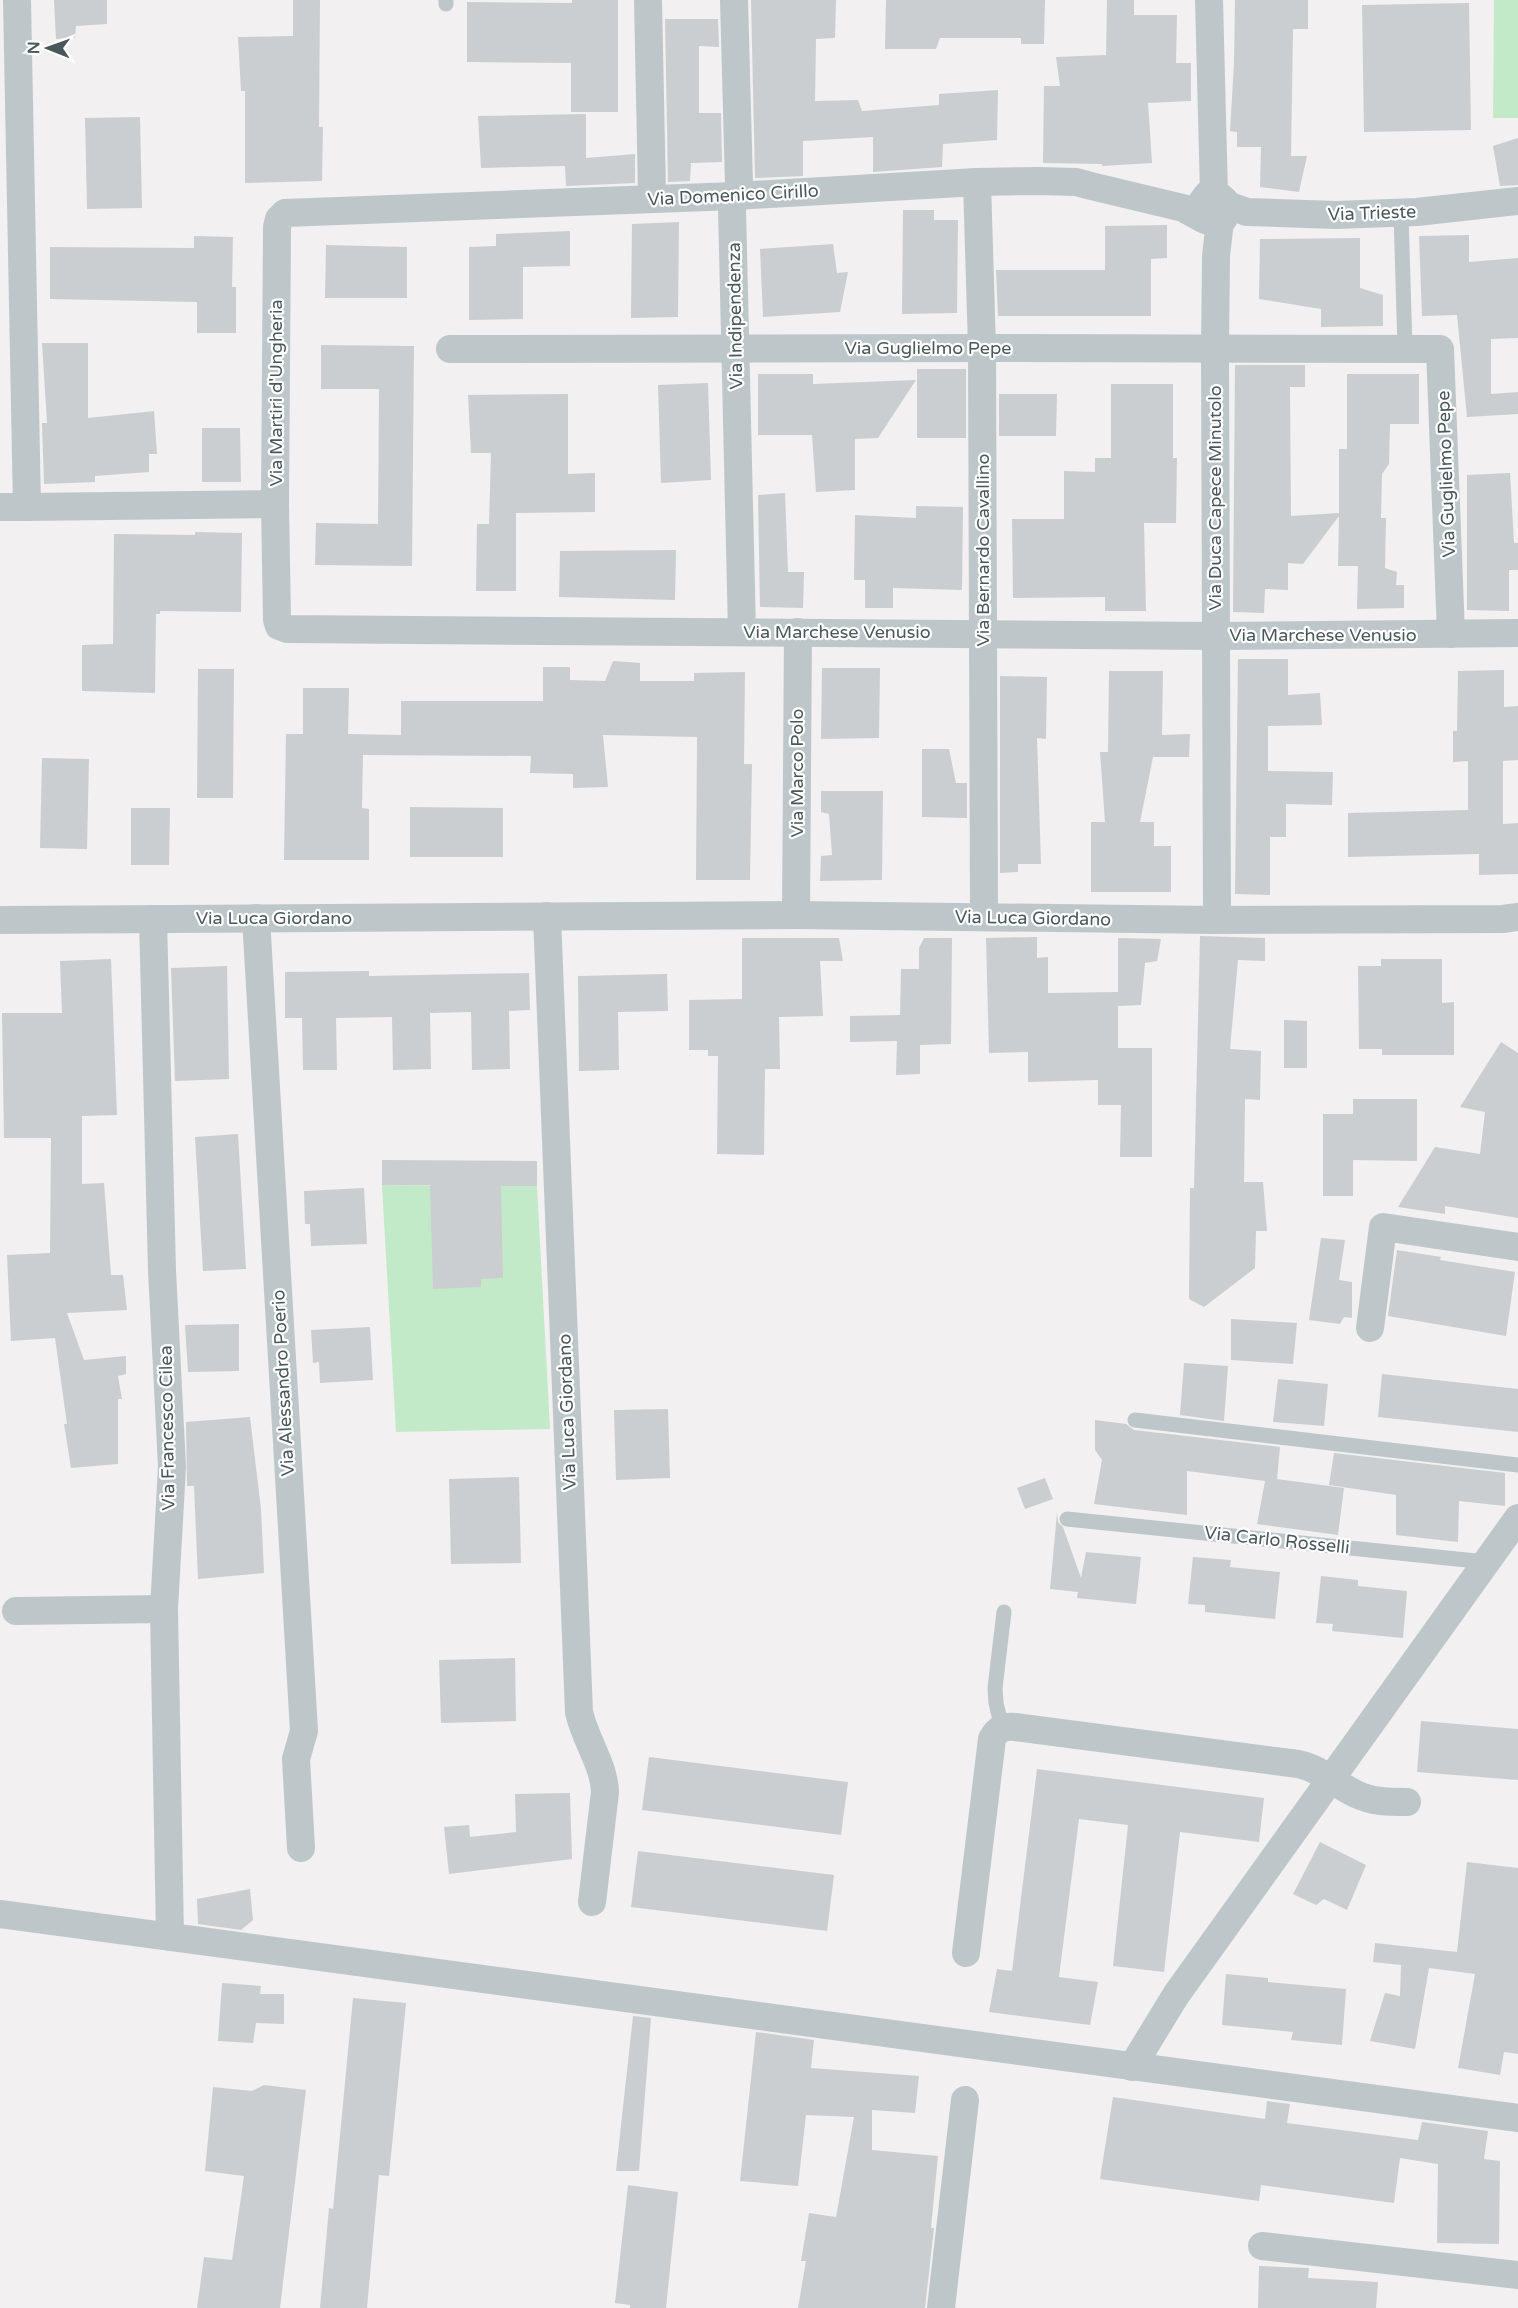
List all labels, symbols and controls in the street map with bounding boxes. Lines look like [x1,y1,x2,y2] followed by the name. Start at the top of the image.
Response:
[18,18,78,78] north arrow
[24,41,44,54] text: N
[647,180,819,210] street label: Via Domenico Cirillo
[1327,200,1417,226] street label: Via Trieste
[723,242,747,390] street label: Via Indipendenza
[265,299,287,487] street label: Via Martiri d'Ungheria
[845,337,1011,359] street label: Via Guglielmo Pepe
[1204,385,1226,611] street label: Via Duca Capece Minutolo
[1432,390,1460,558] street label: Via Guglielmo Pepe
[972,453,994,647] street label: Via Bernardo Cavallino
[743,621,931,643] street label: Via Marchese Venusio
[1229,624,1417,646] street label: Via Marchese Venusio
[786,708,808,838] street label: Via Marco Polo
[955,906,1111,930] street label: Via Luca Giordano
[196,907,352,929] street label: Via Luca Giordano
[267,1289,299,1477] street label: Via Alessandro Poerio
[553,1333,581,1491] street label: Via Luca Giordano
[155,1345,179,1511] street label: Via Francesco Cilea
[1203,1521,1351,1559] street label: Via Carlo Rosselli

